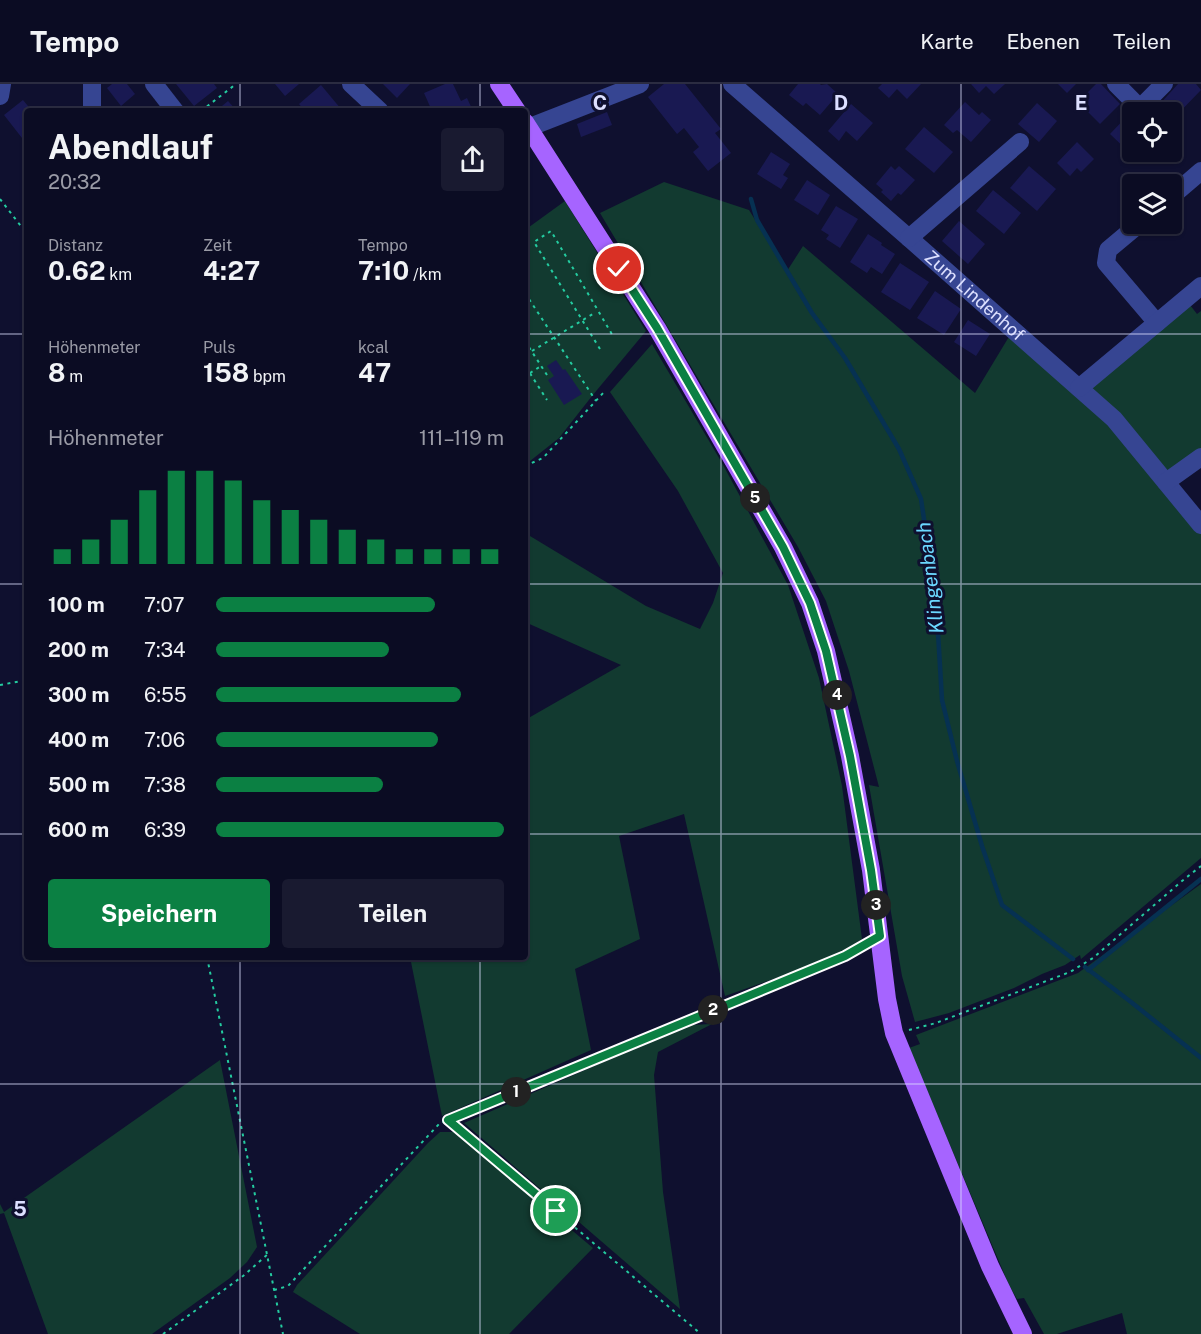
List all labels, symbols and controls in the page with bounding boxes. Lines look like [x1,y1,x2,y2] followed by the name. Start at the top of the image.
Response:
[30,25,119,58] text: Tempo
[920,29,974,54] text: Karte
[1007,29,1080,54] text: Ebenen
[1113,29,1171,54] text: Teilen
[593,91,607,115] text: C
[834,91,848,115] text: D
[1075,91,1087,115] text: E
[1122,102,1182,234] map controls
[1122,102,1182,162] button: locate
[48,128,213,166] text: Abendlauf
[441,128,504,191] button: share
[48,170,101,194] text: 20:32
[1122,174,1182,234] button: layers
[48,236,103,255] text: Distanz
[203,236,232,255] text: Zeit
[358,236,408,255] text: Tempo
[593,243,644,294] pin
[921,246,1029,345] street label: Zum Lindenhof
[602,252,635,285] icon: check
[48,255,105,286] text: 0.62
[203,255,260,286] text: 4:27
[358,255,409,286] text: 7:10
[105,265,132,284] text: km
[409,265,442,284] text: /km
[48,338,141,357] text: Höhenmeter
[203,338,235,357] text: Puls
[358,338,389,357] text: kcal
[48,357,65,388] text: 8
[203,357,249,388] text: 158
[358,357,391,388] text: 47
[65,367,83,386] text: m
[249,367,286,386] text: bpm
[48,426,164,450] text: Höhenmeter
[419,426,504,450] text: 111–119 m
[740,483,770,513] pin: 5
[750,488,760,507] text: 5
[911,521,949,635] water label: Klingenbach
[48,593,105,617] text: 100 m
[144,593,184,617] text: 7:07
[48,638,109,662] text: 200 m
[144,638,186,662] text: 7:34
[822,680,852,710] pin: 4
[48,683,109,707] text: 300 m
[144,683,187,707] text: 6:55
[832,685,842,704] text: 4
[48,728,109,752] text: 400 m
[144,728,185,752] text: 7:06
[48,773,110,797] text: 500 m
[144,773,186,797] text: 7:38
[48,818,109,842] text: 600 m
[144,818,186,842] text: 6:39
[48,879,270,948] button: Speichern
[282,879,504,948] button: Teilen
[861,890,891,920] pin: 3
[871,895,881,914] text: 3
[698,995,728,1025] pin: 2
[708,1000,718,1019] text: 2
[501,1077,531,1107] pin: 1
[513,1082,519,1101] text: 1
[530,1185,581,1236] pin
[539,1194,572,1227] icon: arrive
[13,1197,27,1221] text: 5

